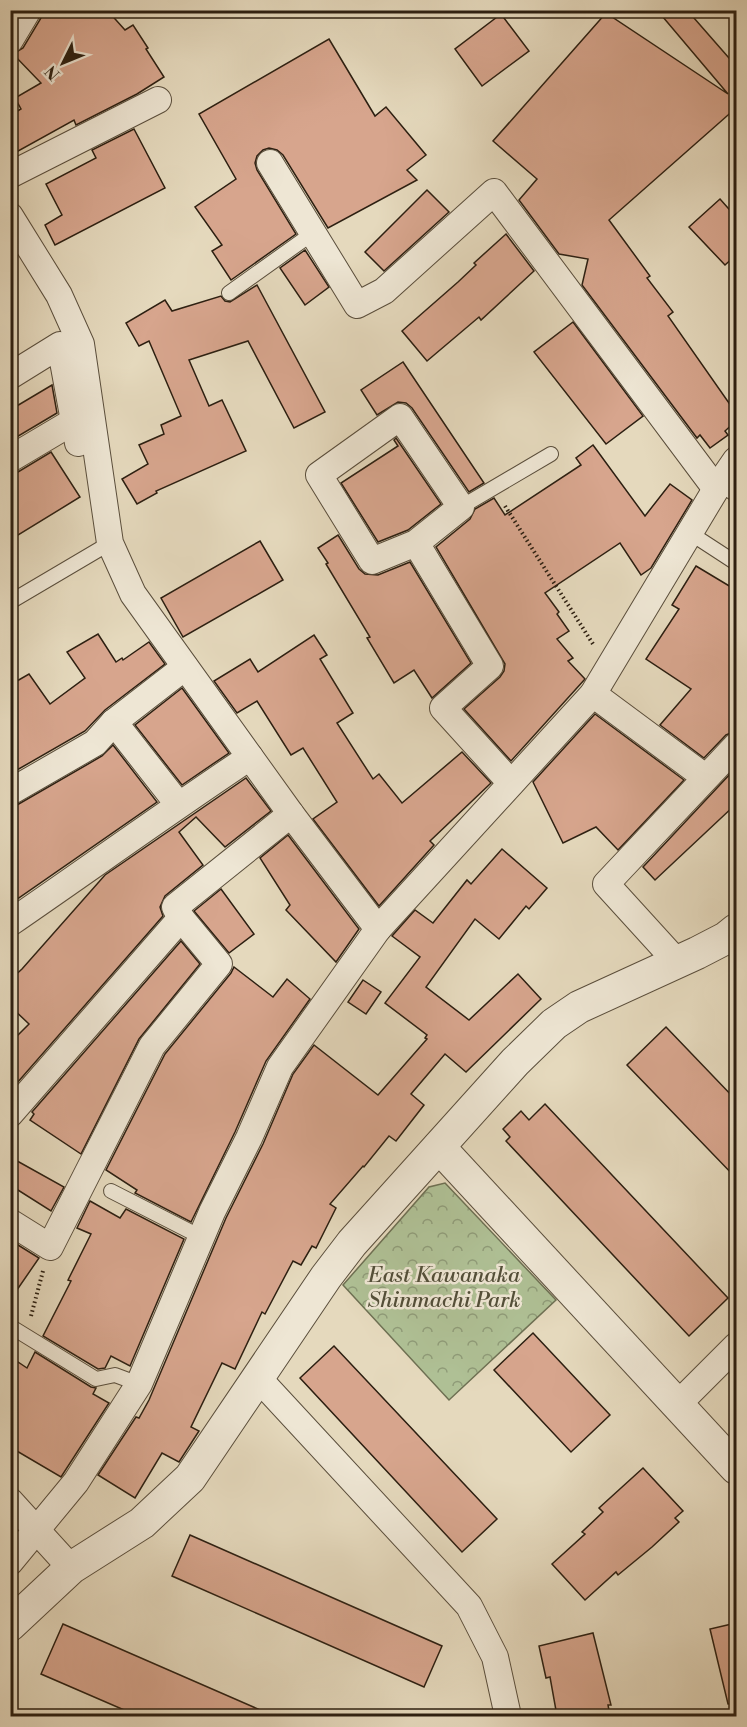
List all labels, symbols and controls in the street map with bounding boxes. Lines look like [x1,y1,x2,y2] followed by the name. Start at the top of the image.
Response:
[33,33,93,93] north arrow
[41,61,64,84] text: N
[367,1262,521,1314] park label: East Kawanaka Shinmachi Park

